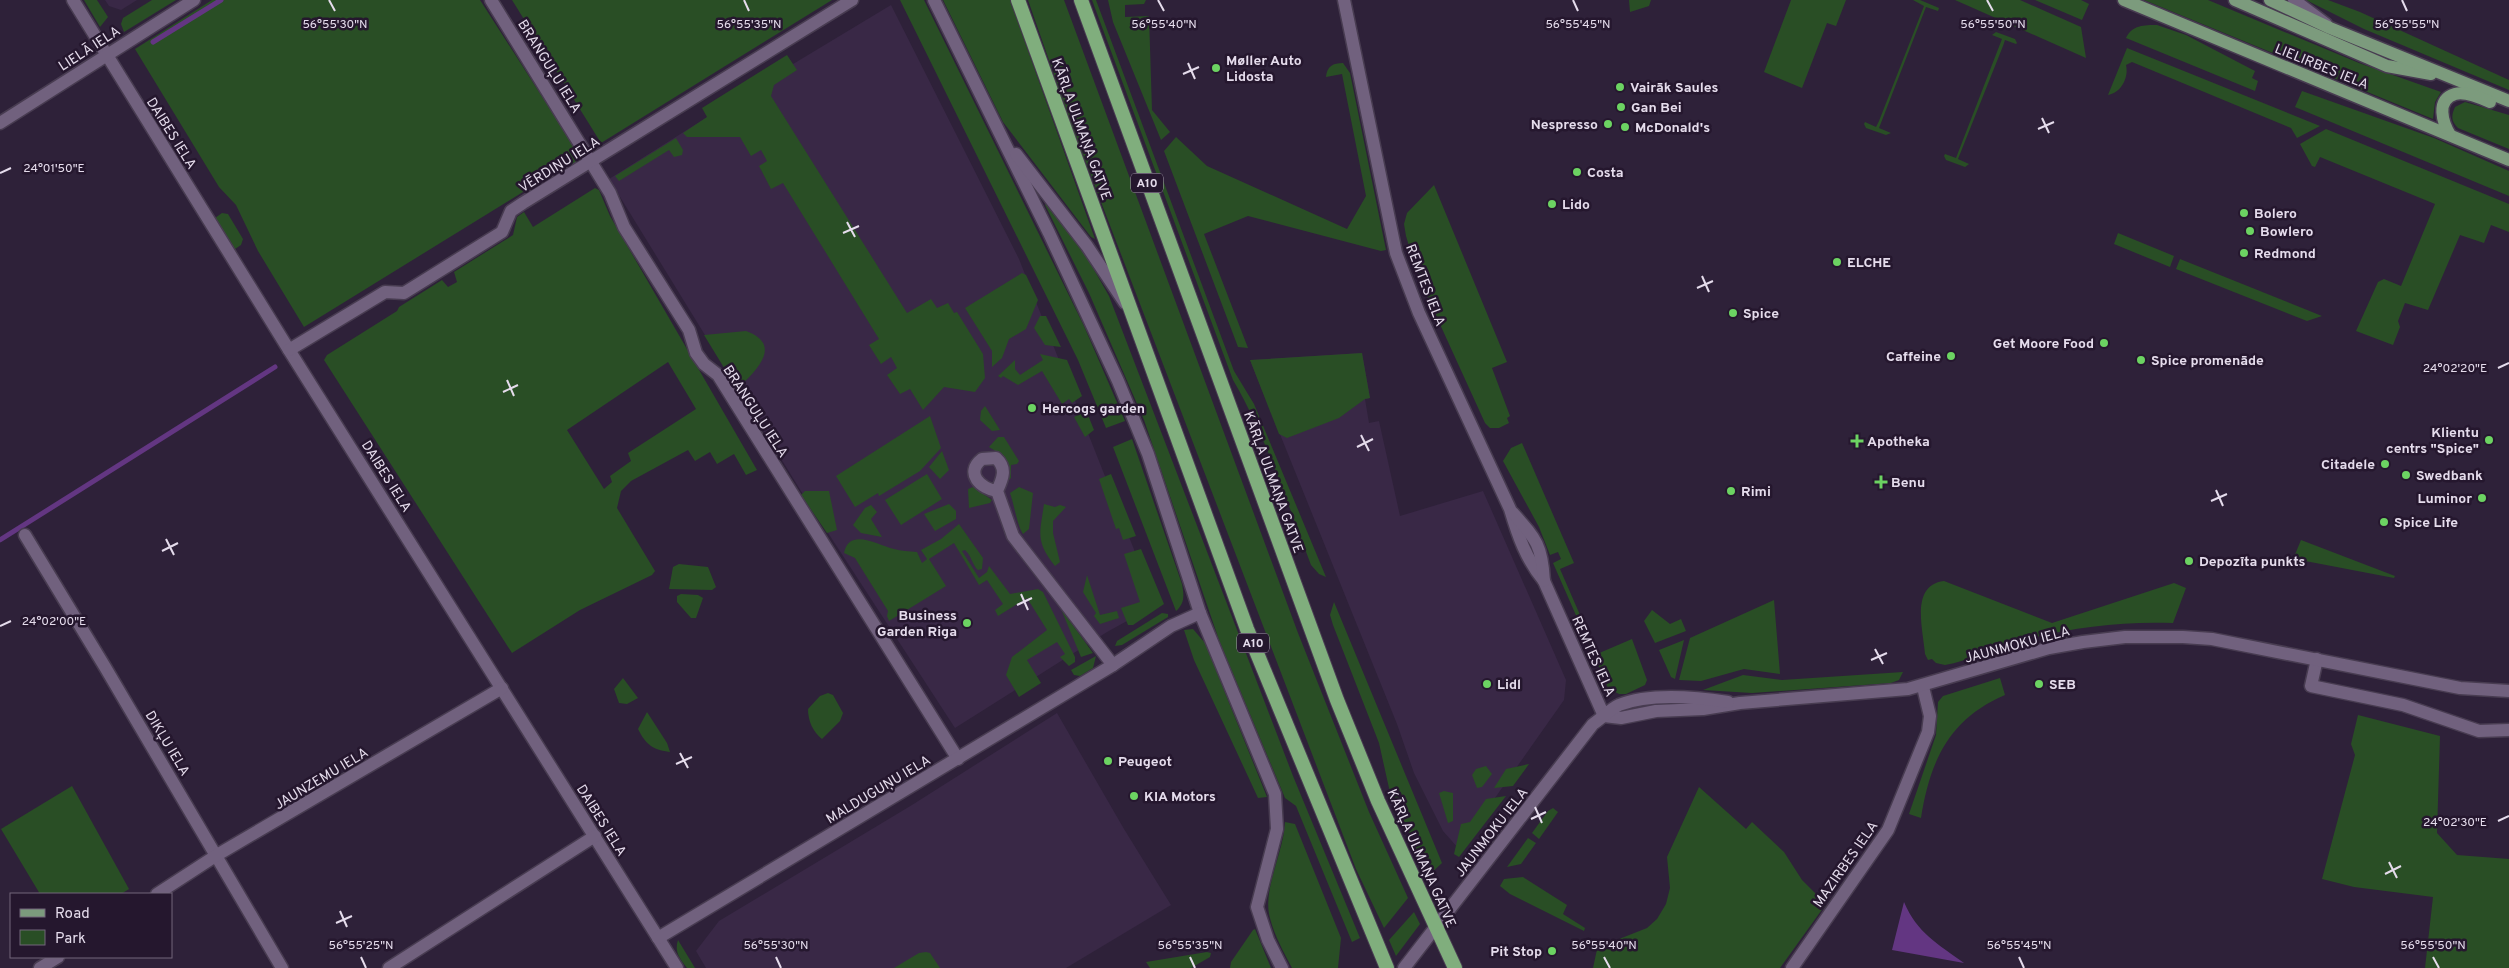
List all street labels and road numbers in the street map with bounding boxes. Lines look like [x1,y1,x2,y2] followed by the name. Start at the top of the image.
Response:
[513,17,584,117] street label: BRANGUĻU IELA
[56,23,124,75] street label: LIELĀ IELA
[2272,41,2371,94] street label: LIELIRBES IELA
[1047,56,1114,203] street label: KĀRĻA ULMAŅA GATVE
[142,95,199,173] street label: DAIBES IELA
[516,134,604,197] street label: VĒRDIŅU IELA
[1131,174,1163,192] road number: A10
[1401,242,1448,329] street label: REMTES IELA
[719,362,791,461] street label: BRANGUĻU IELA
[1239,409,1306,556] street label: KĀRĻA ULMAŅA GATVE
[357,438,414,516] street label: DAIBES IELA
[1567,614,1618,700] street label: REMTES IELA
[1963,623,2072,668] street label: JAUNMOKU IELA
[1237,634,1269,652] road number: A10
[141,708,193,779] street label: DIKĻU IELA
[272,745,372,814] street label: JAUNZEMU IELA
[823,752,934,828] street label: MALDUGUŅU IELA
[572,782,629,860] street label: DAIBES IELA
[1452,785,1532,881] street label: JAUNMOKU IELA
[1382,787,1459,931] street label: KĀRĻA ULMAŅA GATVE
[1810,818,1882,911] street label: MAZIRBES IELA

